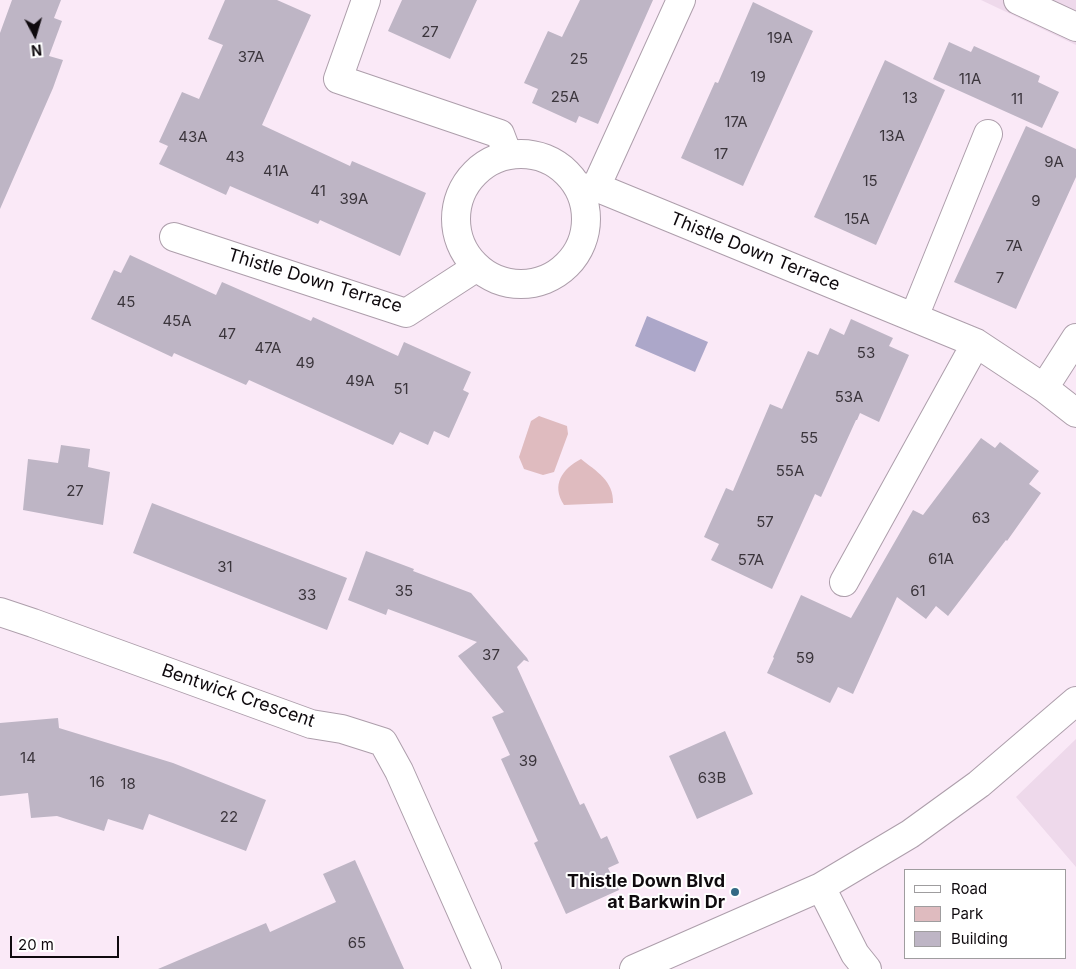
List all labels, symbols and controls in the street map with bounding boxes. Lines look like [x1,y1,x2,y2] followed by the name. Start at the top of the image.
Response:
[10,10,60,60] north arrow
[421,23,439,41] house number: 27
[767,29,793,47] house number: 19A
[30,41,43,59] text: N
[238,48,264,66] house number: 37A
[570,50,588,68] house number: 25
[750,68,766,86] house number: 19
[959,70,981,88] house number: 11A
[551,88,579,106] house number: 25A
[902,89,918,107] house number: 13
[1011,90,1023,108] house number: 11
[724,113,748,131] house number: 17A
[879,127,905,145] house number: 13A
[178,128,208,146] house number: 43A
[714,145,728,163] house number: 17
[226,148,244,166] house number: 43
[1044,153,1064,171] house number: 9A
[263,162,289,180] house number: 41A
[862,172,878,190] house number: 15
[310,182,326,200] house number: 41
[340,190,368,208] house number: 39A
[1031,192,1041,210] house number: 9
[667,208,843,296] street label: Thistle Down Terrace
[844,210,870,228] house number: 15A
[1005,237,1023,255] house number: 7A
[225,244,405,318] street label: Thistle Down Terrace
[996,269,1004,287] house number: 7
[117,293,135,311] house number: 45
[162,312,192,330] house number: 45A
[218,325,236,343] house number: 47
[255,339,281,357] house number: 47A
[857,344,875,362] house number: 53
[296,354,314,372] house number: 49
[345,372,375,390] house number: 49A
[393,380,409,398] house number: 51
[835,388,863,406] house number: 53A
[800,429,818,447] house number: 55
[776,462,804,480] house number: 55A
[66,482,84,500] house number: 27
[972,509,990,527] house number: 63
[756,513,774,531] house number: 57
[928,550,954,568] house number: 61A
[738,551,764,569] house number: 57A
[217,558,233,576] house number: 31
[395,582,413,600] house number: 35
[910,582,926,600] house number: 61
[298,586,316,604] house number: 33
[482,646,500,664] house number: 37
[796,649,814,667] house number: 59
[159,660,317,732] street label: Bentwick Crescent
[20,749,36,767] house number: 14
[519,752,537,770] house number: 39
[698,769,726,787] house number: 63B
[89,773,105,791] house number: 16
[120,775,136,793] house number: 18
[220,808,238,826] house number: 22
[904,869,1066,959] legend
[567,871,725,914] place label: Thistle Down Blvd at Barkwin Dr
[951,879,987,898] text: Road
[729,886,741,898] marker: Thistle Down Blvd at Barkwin Dr
[951,904,983,923] text: Park
[12,926,121,958] scale bar
[951,929,1008,948] text: Building
[348,934,366,952] house number: 65
[18,935,54,954] text: 20 m

